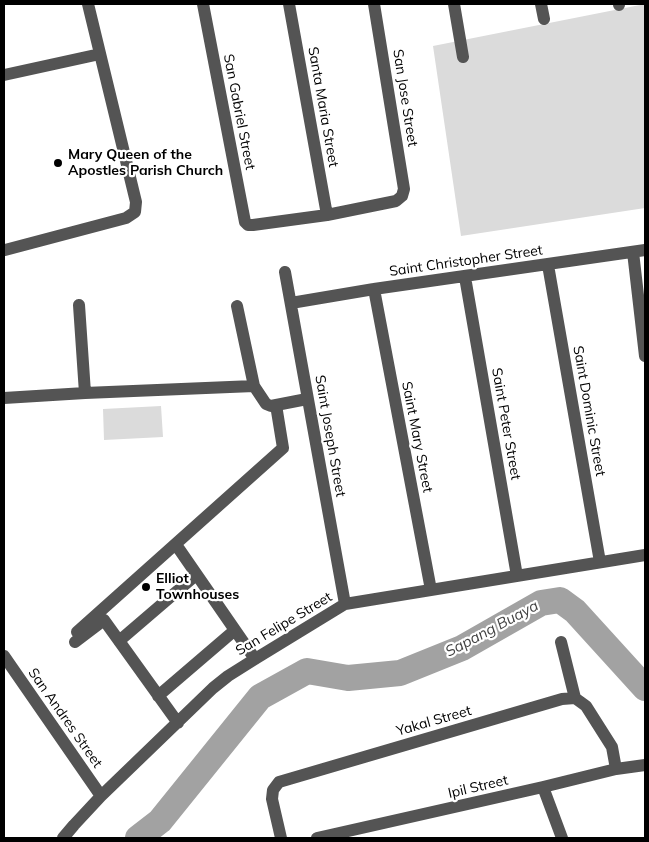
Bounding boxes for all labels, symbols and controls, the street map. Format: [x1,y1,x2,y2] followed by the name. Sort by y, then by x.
[304,46,342,168] street label: Santa Maria Street
[389,48,421,148] street label: San Jose Street
[220,53,258,171] street label: San Gabriel Street
[68,147,223,180] place label: Mary Queen of the Apostles Parish Church
[52,157,64,169] marker: Mary Queen of the Apostles Parish Church
[388,242,544,280] street label: Saint Christopher Street
[569,344,609,478] street label: Saint Dominic Street
[488,367,524,481] street label: Saint Peter Street
[311,374,349,498] street label: Saint Joseph Street
[398,380,436,494] street label: Saint Mary Street
[156,571,239,604] place label: Elliot Townhouses
[140,581,152,593] marker: Elliot Townhouses
[233,589,335,659] street label: San Felipe Street
[442,597,542,661] water label: Sapang Buaya
[24,665,106,771] street label: San Andres Street
[395,702,473,740] street label: Yakal Street
[446,772,510,802] street label: Ipil Street

